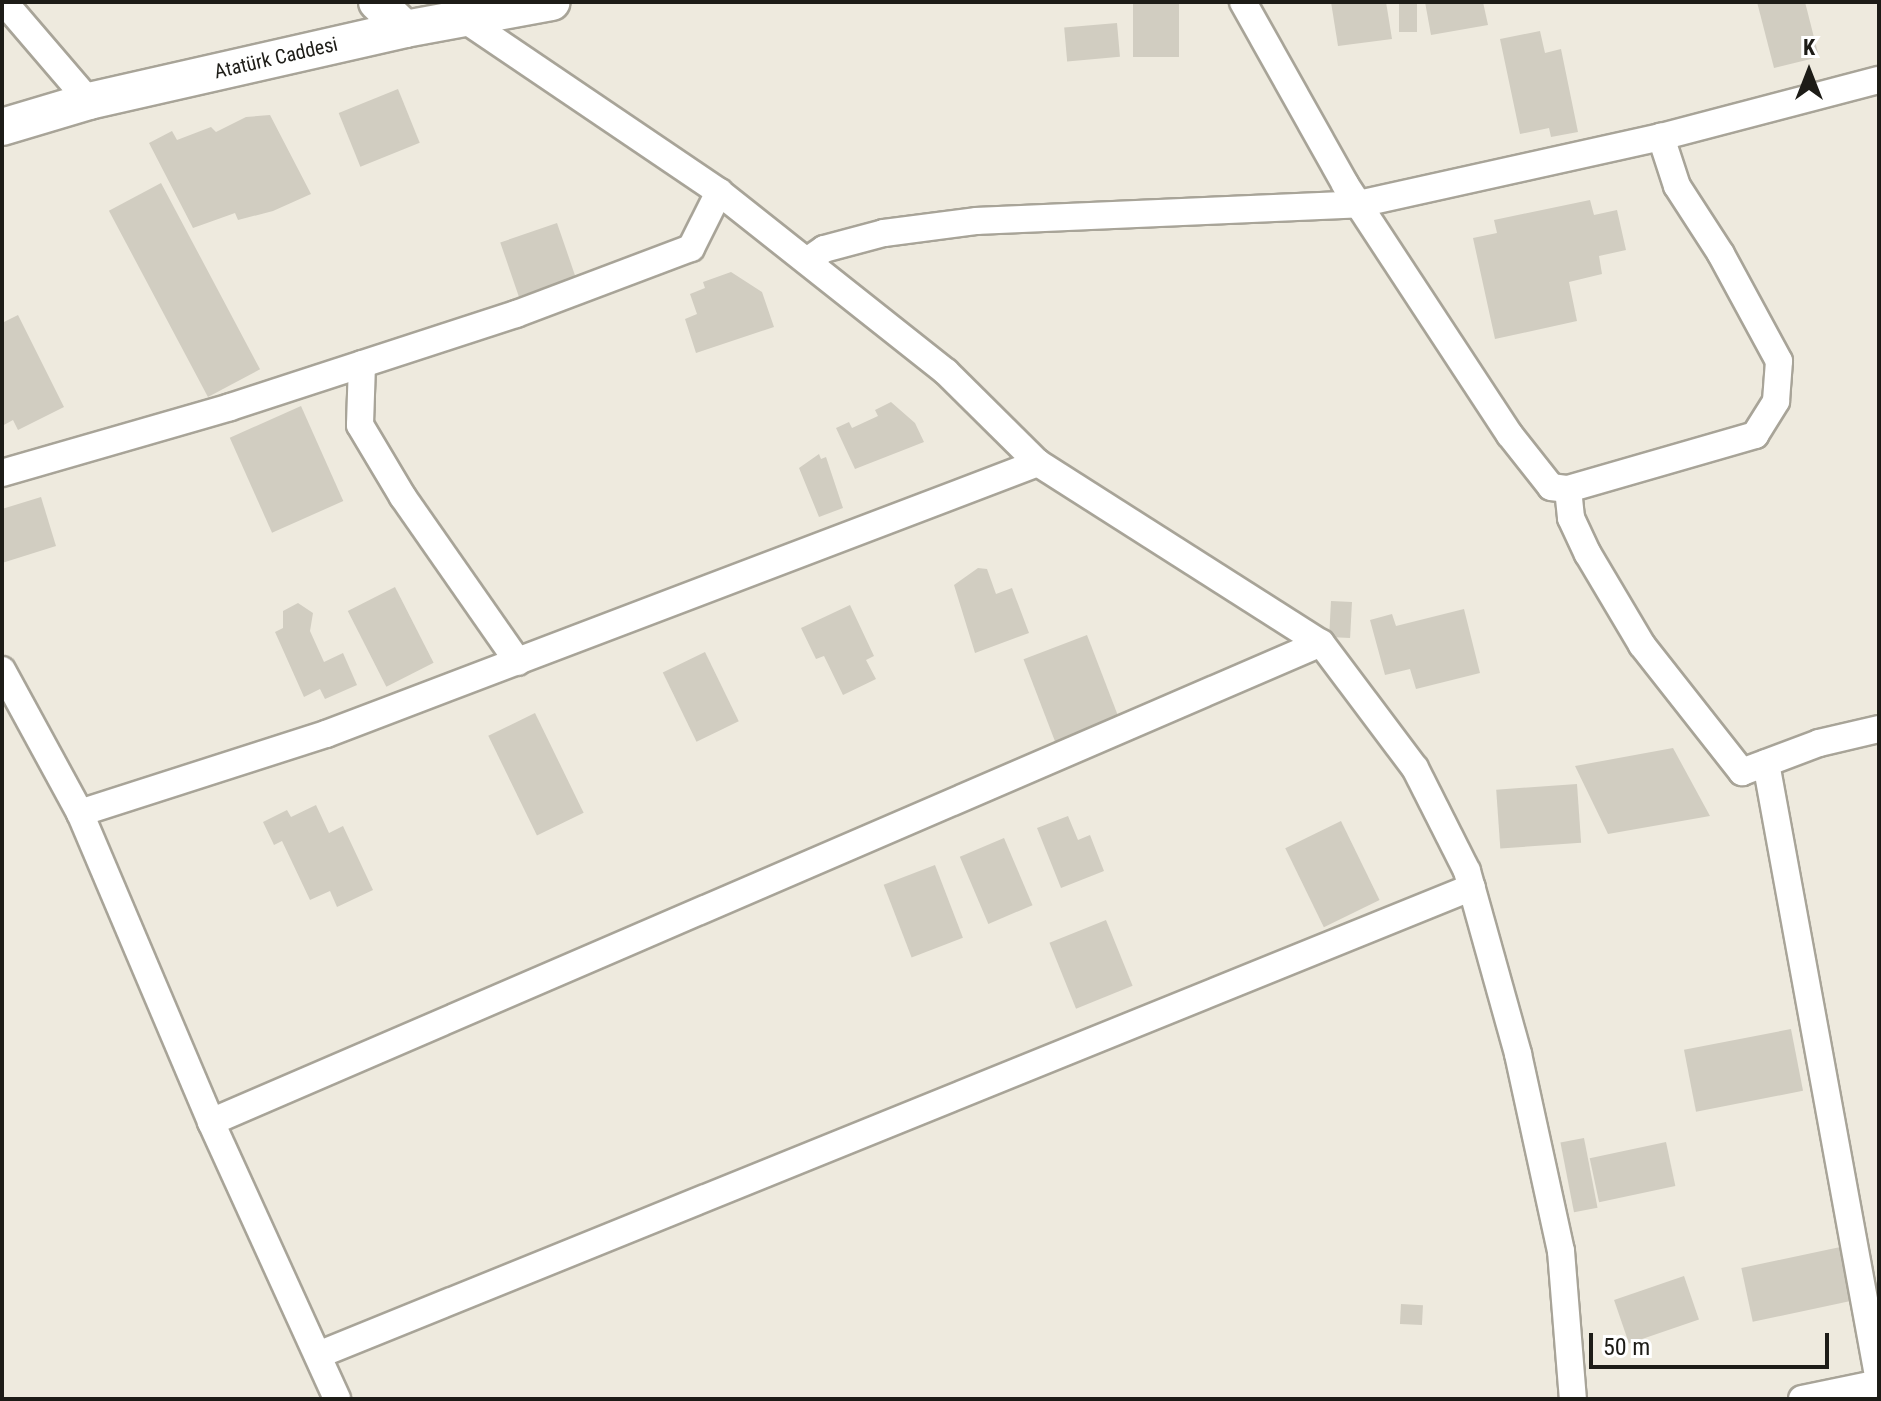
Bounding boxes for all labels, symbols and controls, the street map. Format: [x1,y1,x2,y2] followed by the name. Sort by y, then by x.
[212,32,340,84] street label: Atatürk Caddesi
[1769,32,1849,112] north arrow
[1803,35,1815,60] text: K
[1593,1317,1833,1367] scale bar
[1603,1333,1650,1361] text: 50 m

